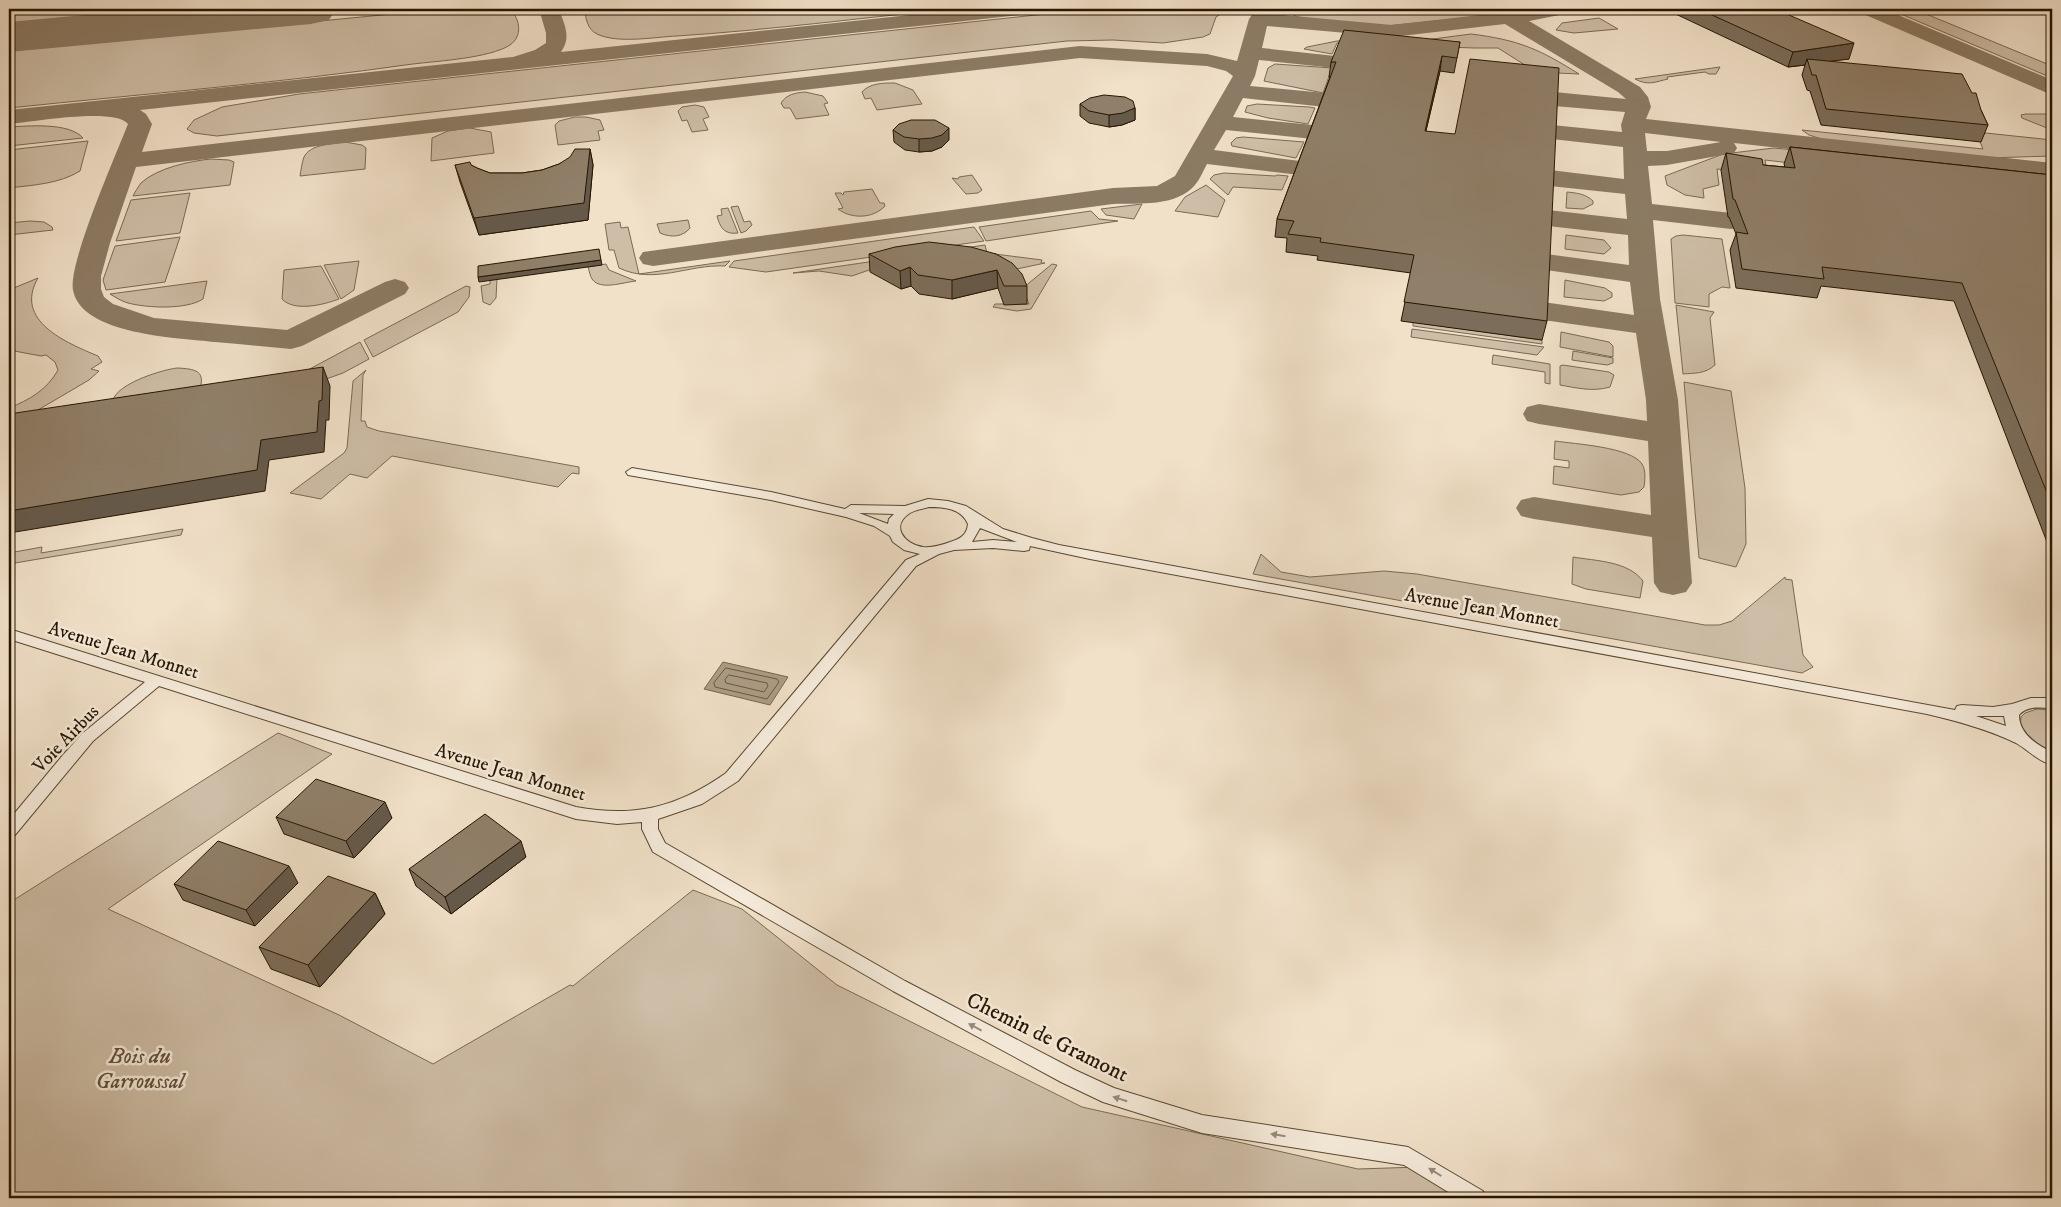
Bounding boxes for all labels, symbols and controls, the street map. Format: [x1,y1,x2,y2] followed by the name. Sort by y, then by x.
[1403,584,1561,633] street label: Avenue Jean Monnet
[46,617,202,684] street label: Avenue Jean Monnet
[27,700,104,779] street label: Voie Airbus
[433,739,589,806] street label: Avenue Jean Monnet
[962,986,1133,1088] street label: Chemin de Gramont
[968,1023,982,1031] one-way arrow
[96,1043,186,1095] park label: Bois du Garroussal
[1113,1095,1128,1103] one-way arrow
[1270,1131,1286,1139] one-way arrow
[1428,1167,1441,1177] one-way arrow

